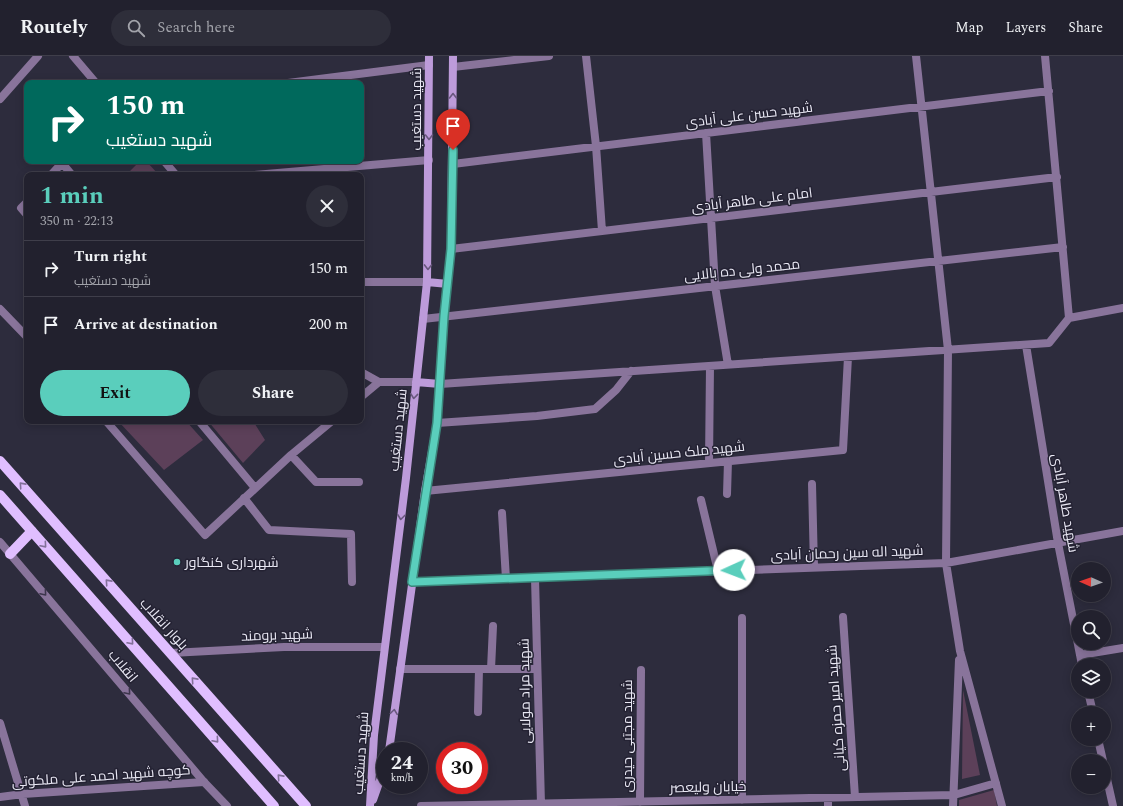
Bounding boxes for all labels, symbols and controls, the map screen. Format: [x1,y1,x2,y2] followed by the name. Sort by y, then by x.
[111,10,391,46] search box
[20,13,87,42] text: Routely
[157,16,235,39] text: Search here
[125,17,147,39] icon: search
[955,17,984,38] text: Map
[1006,17,1046,38] text: Layers
[1068,17,1103,38] text: Share
[406,68,427,150] street label: شهید دستغیب
[106,84,185,127] text: 150 m
[449,93,457,99] one-way arrow
[40,96,92,148] icon: right
[684,97,814,133] street label: شهید حسن علی آبادی
[436,109,470,150] pin
[442,115,464,137] icon: arrive
[106,127,213,154] text: شهید دستغیب
[425,134,433,140] one-way arrow
[40,178,104,214] text: 1 min
[690,182,814,218] street label: امام علی طاهر آبادی
[306,185,348,227] button: close
[40,211,113,231] text: 350 m · 22:13
[74,245,147,268] text: Turn right
[683,253,801,287] street label: محمد ولی ده بالایی
[309,257,348,280] text: 150 m
[40,258,62,280] icon: right
[423,264,432,270] one-way arrow
[74,271,151,291] text: شهید دستغیب
[74,313,218,336] text: Arrive at destination
[309,313,348,336] text: 200 m
[40,314,62,336] icon: arrive
[40,370,190,416] button: Exit
[198,370,348,416] button: Share
[383,388,413,472] street label: شهید دستغیب
[410,393,419,399] one-way arrow
[612,436,746,470] street label: شهید ملک حسین آبادی
[1046,452,1084,554] street label: شهید طاهر آبادی
[19,482,26,490] one-way arrow
[397,514,406,520] one-way arrow
[40,540,47,548] one-way arrow
[770,540,924,566] street label: شهید اله سین رحمان آبادی
[713,549,755,591] position arrow
[184,552,279,573] place label: شهرداری کنگاور
[172,557,182,567] marker: شهرداری کنگاور
[1071,562,1111,602] north arrow
[1071,562,1111,794] map controls
[105,579,113,587] one-way arrow
[39,588,46,596] one-way arrow
[135,593,193,655] street label: بلوار انقلاب
[1071,610,1111,650] button: search
[241,623,313,647] street label: شهید برومند
[126,638,133,645] one-way arrow
[514,638,536,744] street label: شهید مراد مولایی
[821,644,851,772] street label: شهید امیر حمزه کیانی
[103,645,143,687] street label: انقلاب
[1071,658,1111,698] button: layers
[192,677,199,684] one-way arrow
[617,679,638,793] street label: شهید مجتبی حیدری
[123,687,130,695] one-way arrow
[1071,706,1111,746] button: +
[389,709,398,715] one-way arrow
[348,711,374,795] street label: شهید دستغیب
[212,735,219,743] one-way arrow
[436,742,488,794] speed limit sign: 30
[391,748,413,778] text: 24
[1071,754,1111,794] button: −
[11,759,191,793] street label: کوچه شهید احمد علی ملکوتی
[391,770,413,786] text: km/h
[278,774,285,782] one-way arrow
[668,776,747,798] street label: خیابان ولیعصر

